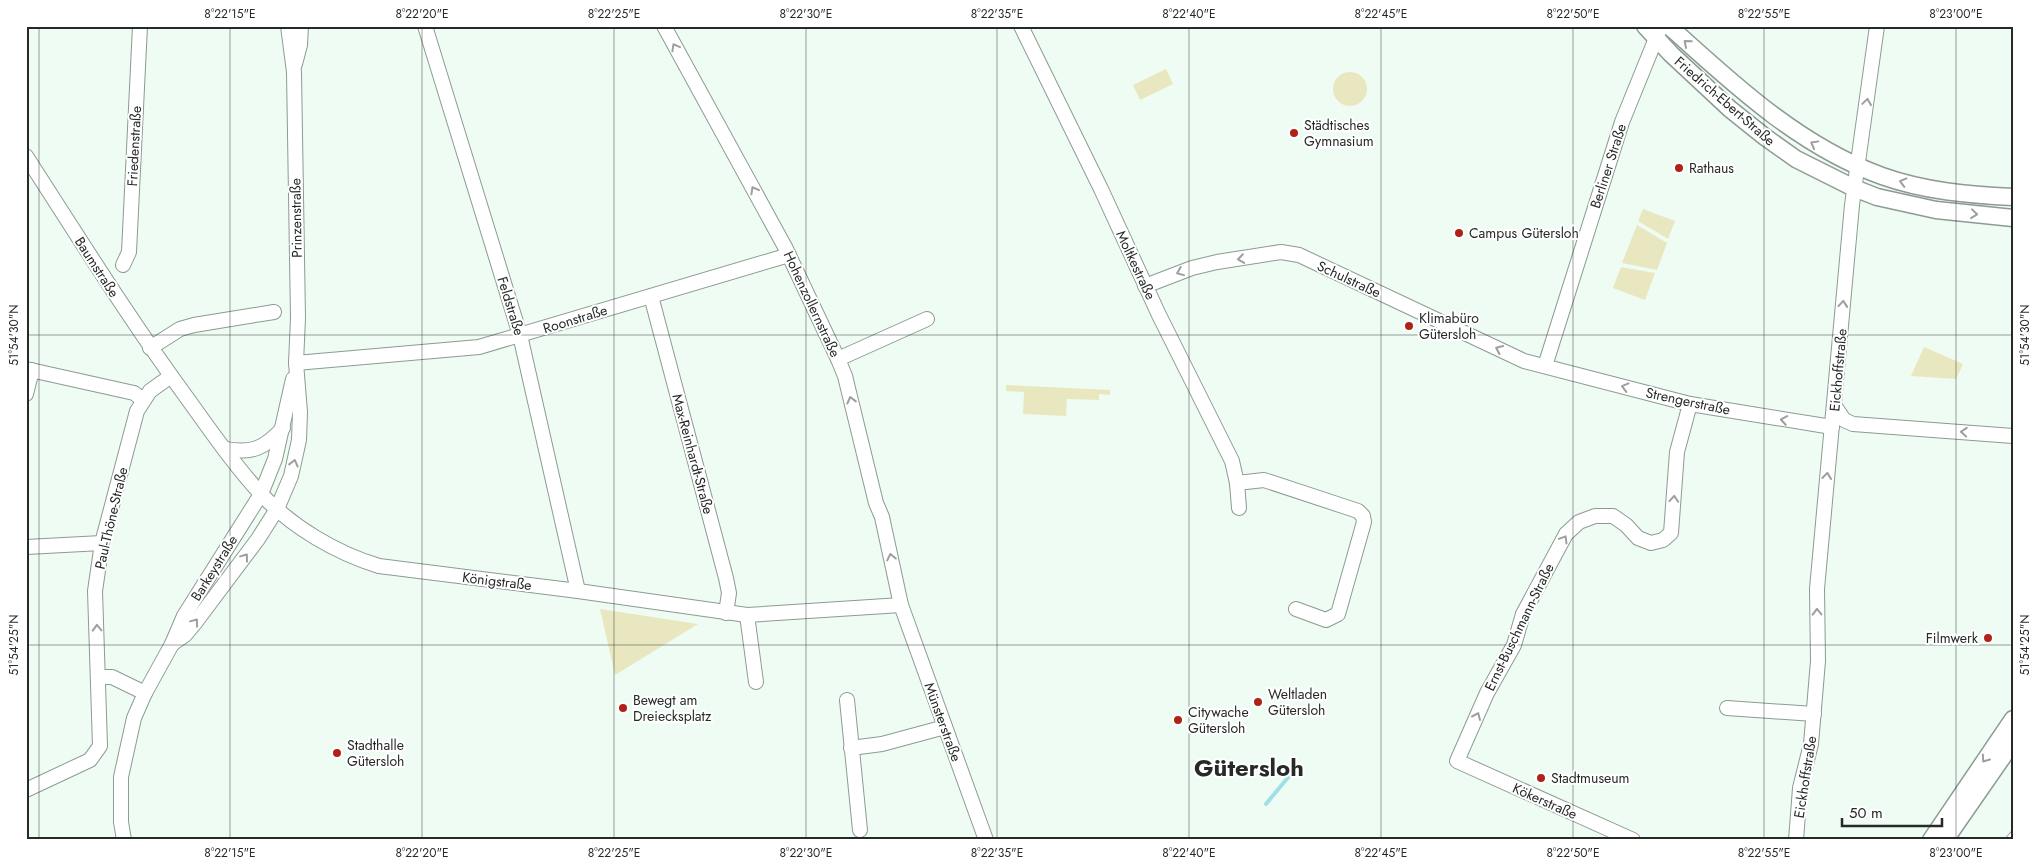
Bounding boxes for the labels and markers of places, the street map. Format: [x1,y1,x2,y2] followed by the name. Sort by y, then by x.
[1304,115,1374,151] place label: Städtisches Gymnasium
[1288,127,1300,139] marker: Städtisches Gymnasium
[1689,158,1734,178] place label: Rathaus
[1673,162,1685,174] marker: Rathaus
[1469,223,1579,243] place label: Campus Gütersloh
[1453,227,1465,239] marker: Campus Gütersloh
[1419,308,1479,344] place label: Klimabüro Gütersloh
[1403,320,1415,332] marker: Klimabüro Gütersloh
[1926,628,1979,648] place label: Filmwerk
[1982,632,1994,644] marker: Filmwerk
[1268,684,1327,720] place label: Weltladen Gütersloh
[633,690,712,726] place label: Bewegt am Dreiecksplatz
[1252,696,1264,708] marker: Weltladen Gütersloh
[617,702,629,714] marker: Bewegt am Dreiecksplatz
[1188,702,1249,738] place label: Citywache Gütersloh
[1172,714,1184,726] marker: Citywache Gütersloh
[347,735,404,771] place label: Stadthalle Gütersloh
[331,747,343,759] marker: Stadthalle Gütersloh
[1551,768,1630,788] place label: Stadtmuseum
[1535,772,1547,784] marker: Stadtmuseum

